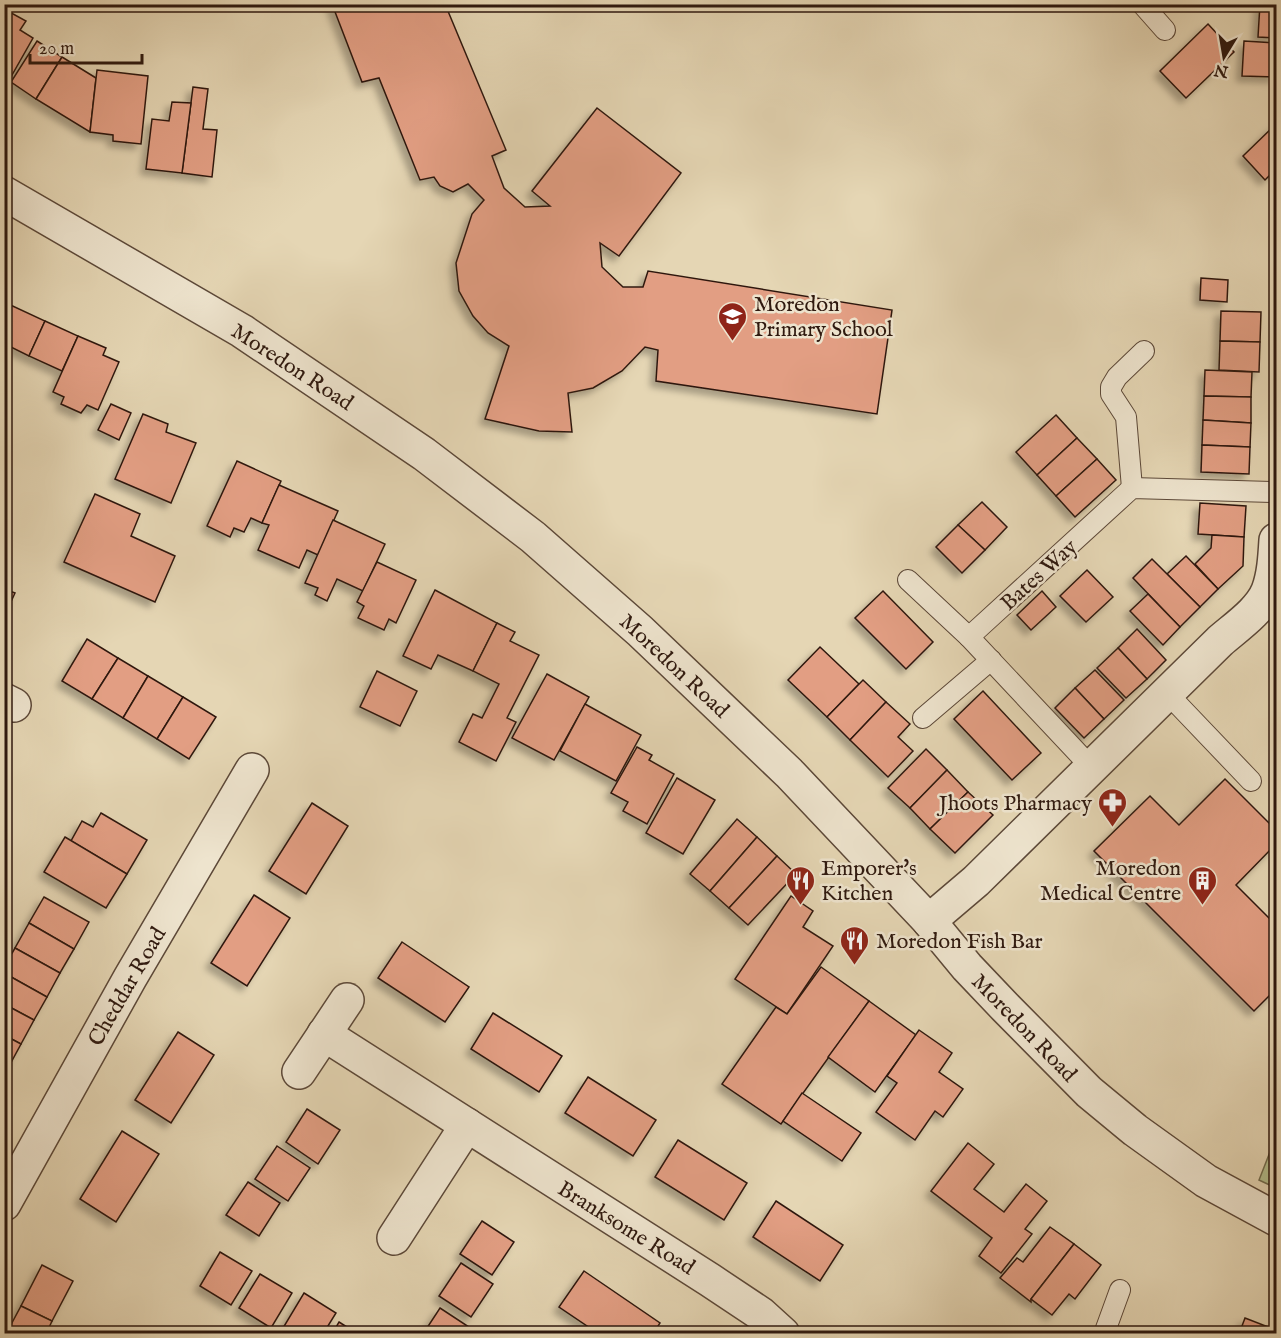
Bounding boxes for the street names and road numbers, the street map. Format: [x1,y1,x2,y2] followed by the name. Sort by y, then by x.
[226,318,359,418] street label: Moredon Road
[995,534,1084,617] street label: Bates Way
[613,608,735,725] street label: Moredon Road
[82,922,173,1052] street label: Cheddar Road
[965,968,1083,1089] street label: Moredon Road
[552,1175,700,1282] street label: Branksome Road

